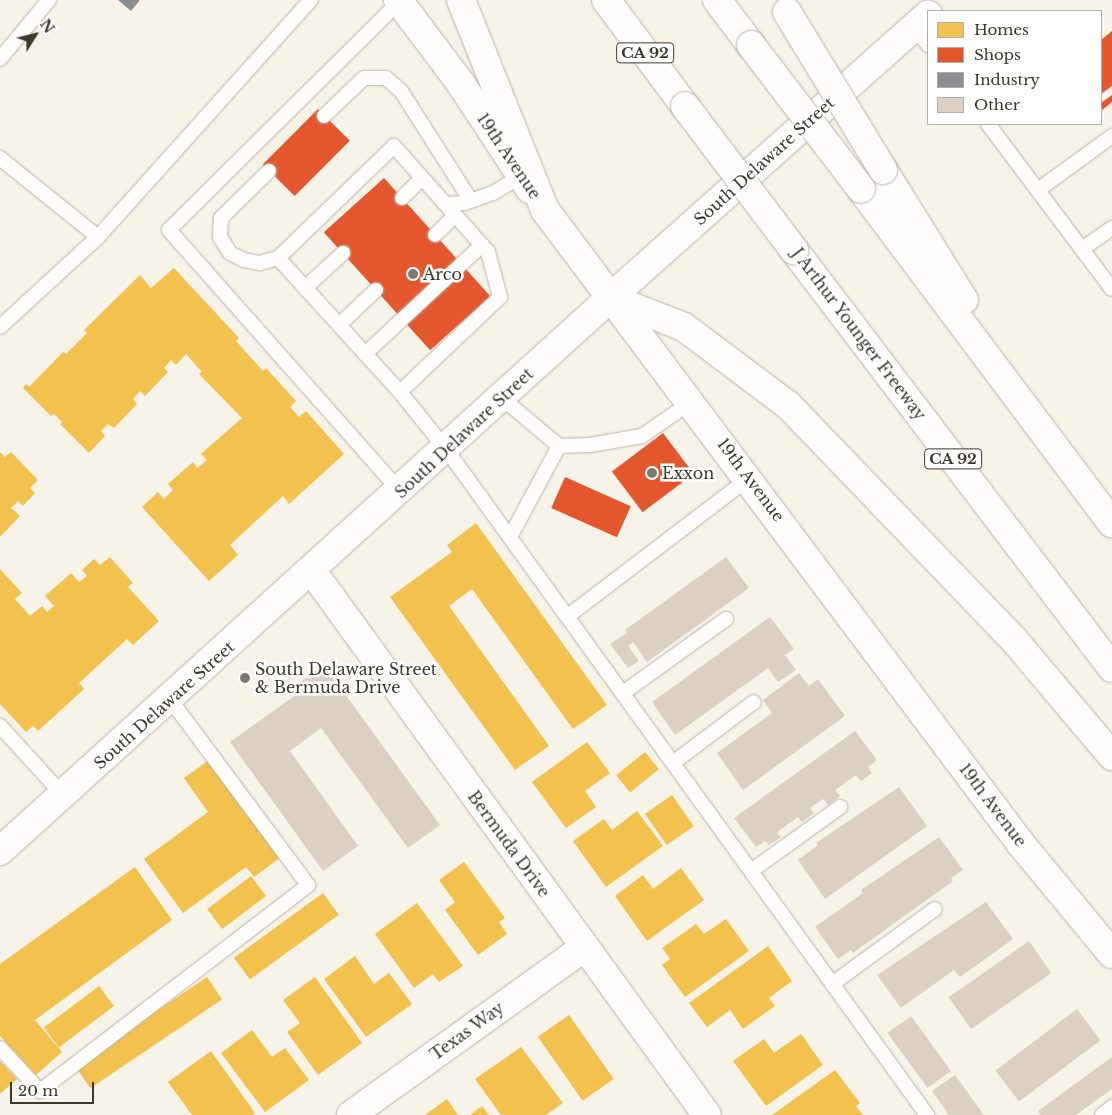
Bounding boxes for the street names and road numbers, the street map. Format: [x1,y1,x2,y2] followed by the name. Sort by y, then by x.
[615,40,675,66] road number: CA 92
[690,93,838,229] street label: South Delaware Street
[473,109,545,203] street label: 19th Avenue
[787,243,931,425] street label: J Arthur Younger Freeway
[391,364,537,502] street label: South Delaware Street
[713,434,789,526] street label: 19th Avenue
[923,446,983,472] road number: CA 92
[90,637,238,773] street label: South Delaware Street
[955,759,1031,851] street label: 19th Avenue
[464,787,554,901] street label: Bermuda Drive
[426,998,508,1064] street label: Texas Way

